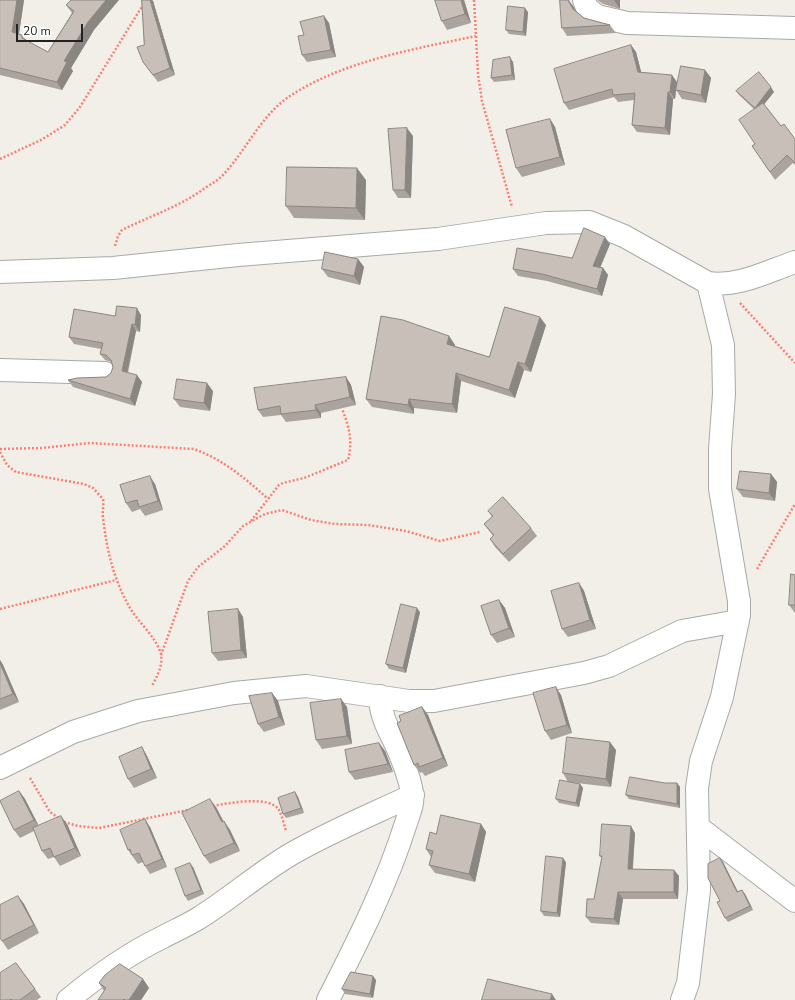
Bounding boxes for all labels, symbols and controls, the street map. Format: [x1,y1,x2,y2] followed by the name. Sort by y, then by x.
[18,16,85,42] scale bar
[23,23,51,39] text: 20 m

